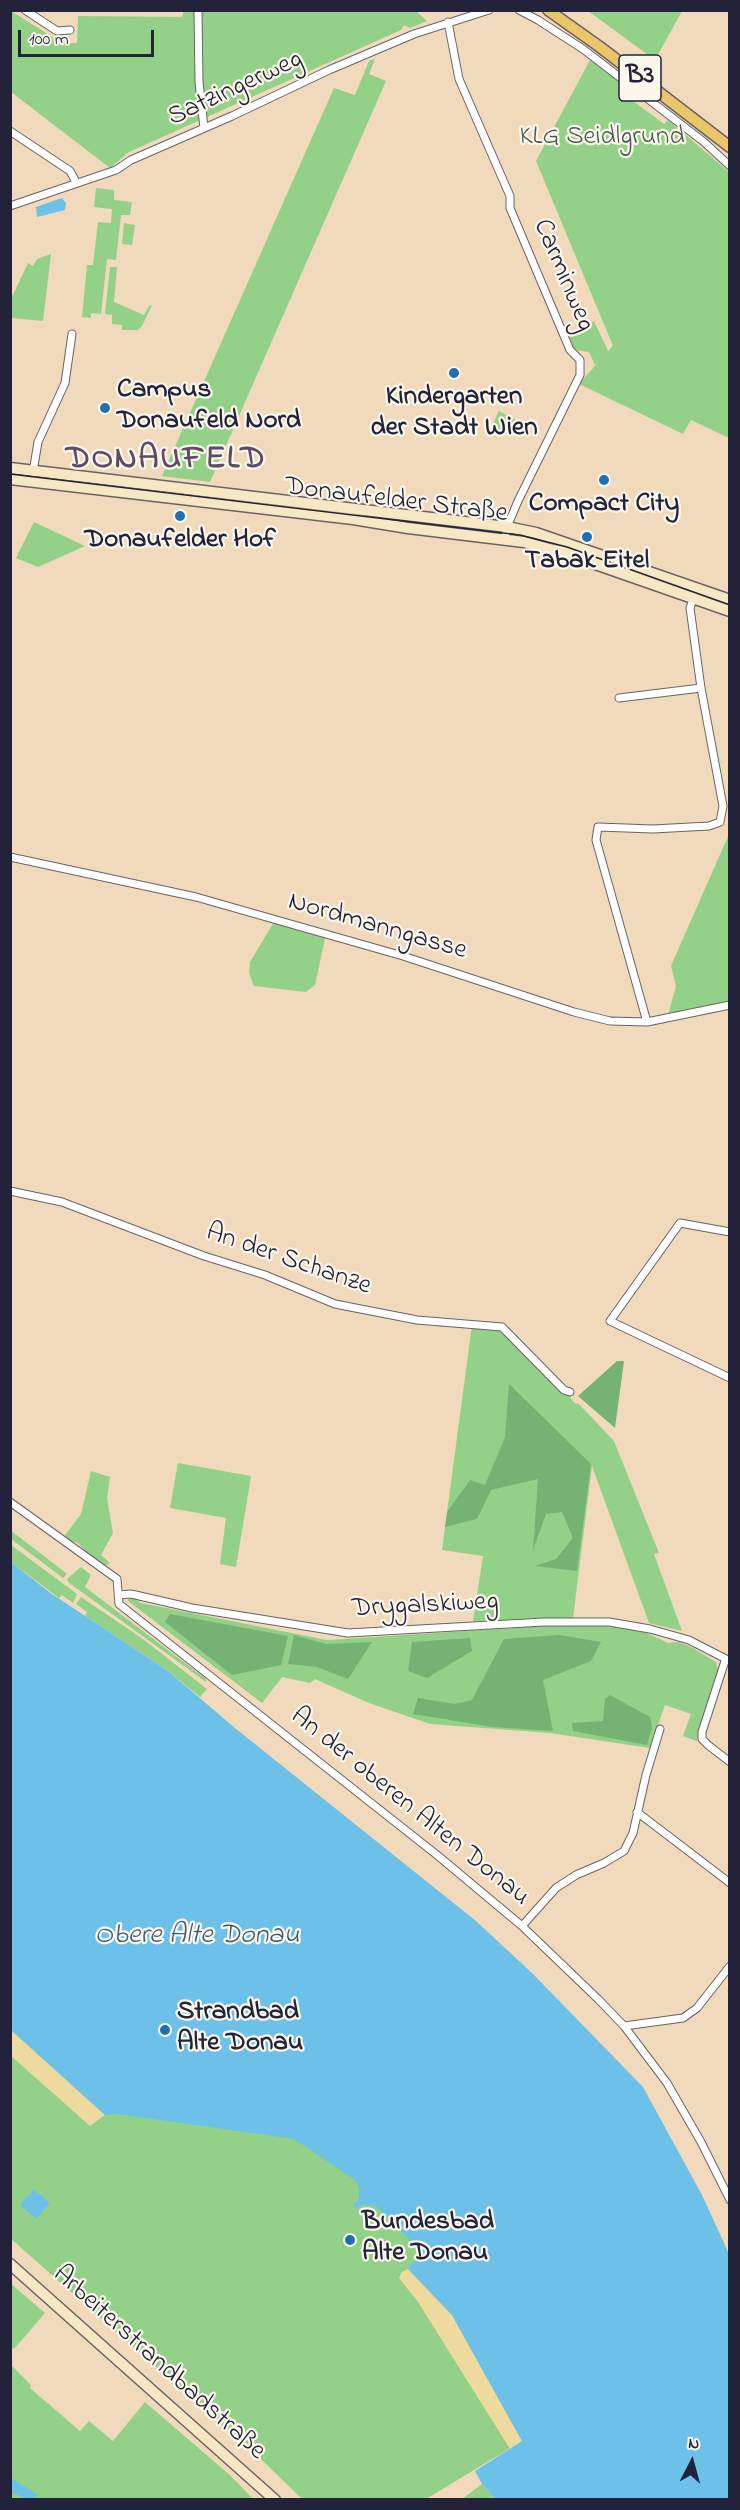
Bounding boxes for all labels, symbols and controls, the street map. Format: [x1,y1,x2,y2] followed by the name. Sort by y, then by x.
[21,18,158,56] scale bar
[29,27,69,53] text: 100 m
[163,45,309,135] street label: Satzingerweg
[619,55,661,101] road number: B3
[519,123,685,155] park label: KLG Seidlgrund
[524,215,600,337] street label: Carminweg
[447,366,461,380] marker: Kindergarten der Stadt Wien
[117,376,301,439] place label: Campus Donaufeld Nord
[371,383,537,446] place label: Kindergarten der Stadt Wien
[98,401,112,415] marker: Campus Donaufeld Nord
[66,442,266,482] district label: DONAUFELD
[283,472,509,532] street label: Donaufelder Straße
[597,473,611,487] marker: Compact City
[529,490,679,522] place label: Compact City
[173,509,187,523] marker: Donaufelder Hof
[85,526,275,558] place label: Donaufelder Hof
[580,530,594,544] marker: Tabak Eitel
[525,547,649,579] place label: Tabak Eitel
[284,887,470,969] street label: Nordmanngasse
[201,1218,375,1304] street label: An der Schanze
[351,1587,499,1627] street label: Drygalskiweg
[283,1701,535,1915] street label: An der oberen Alten Donau
[95,1920,299,1954] water label: Obere Alte Donau
[177,1998,303,2061] place label: Strandbad Alte Donau
[158,2023,172,2037] marker: Strandbad Alte Donau
[362,2208,494,2271] place label: Bundesbad Alte Donau
[343,2233,357,2247] marker: Bundesbad Alte Donau
[45,2260,271,2468] street label: Arbeiterstrandbadstraße
[662,2432,722,2492] north arrow
[687,2432,701,2457] text: N

